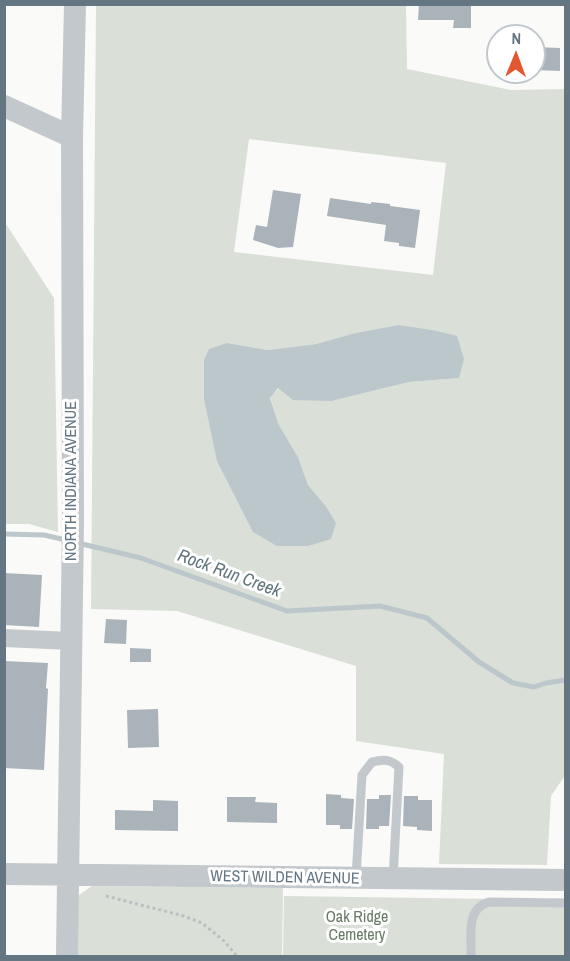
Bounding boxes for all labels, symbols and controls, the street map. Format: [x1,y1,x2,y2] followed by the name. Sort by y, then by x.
[486,24,546,84] north arrow
[511,27,521,49] text: N
[62,401,82,561] street label: NORTH INDIANA AVENUE
[174,545,284,603] water label: Rock Run Creek
[210,867,360,889] street label: WEST WILDEN AVENUE
[326,908,388,946] park label: Oak Ridge Cemetery

